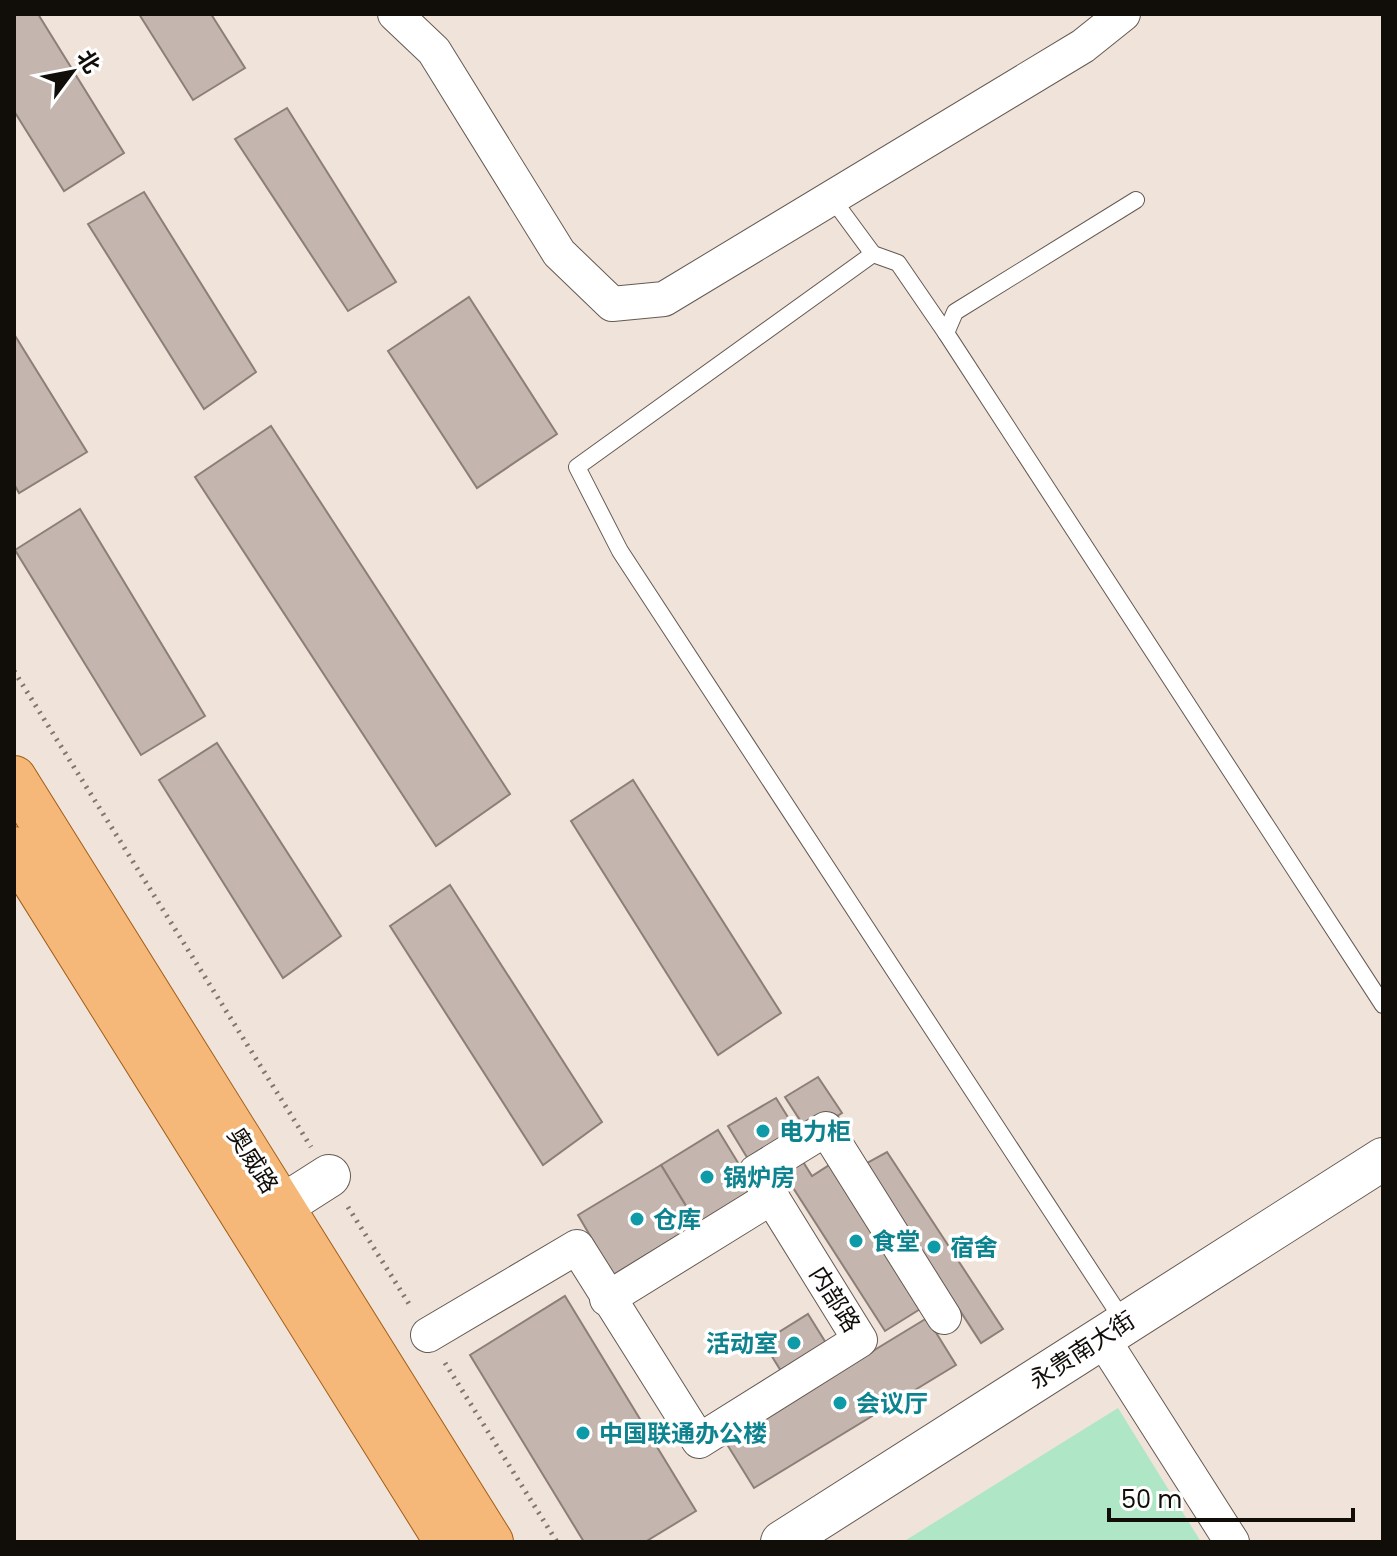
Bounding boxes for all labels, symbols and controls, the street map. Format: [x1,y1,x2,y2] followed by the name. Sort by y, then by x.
[32,32,112,112] north arrow
[70,44,108,79] text: 北
[779,1115,851,1148] place label: 电力柜
[220,1121,286,1199] street label: 奥威路
[754,1122,772,1140] marker: 电力柜
[723,1161,795,1194] place label: 锅炉房
[698,1168,716,1186] marker: 锅炉房
[653,1203,701,1236] place label: 仓库
[628,1210,646,1228] marker: 仓库
[872,1225,920,1258] place label: 食堂
[950,1231,998,1264] place label: 宿舍
[847,1232,865,1250] marker: 食堂
[925,1238,943,1256] marker: 宿舍
[802,1260,868,1338] street label: 内部路
[1023,1303,1141,1397] street label: 永贵南大街
[706,1327,778,1360] place label: 活动室
[785,1334,803,1352] marker: 活动室
[856,1387,928,1420] place label: 会议厅
[831,1394,849,1412] marker: 会议厅
[599,1417,767,1450] place label: 中国联通办公楼
[574,1424,592,1442] marker: 中国联通办公楼
[1109,1472,1353,1522] scale bar
[1121,1483,1182,1516] text: 50 m

